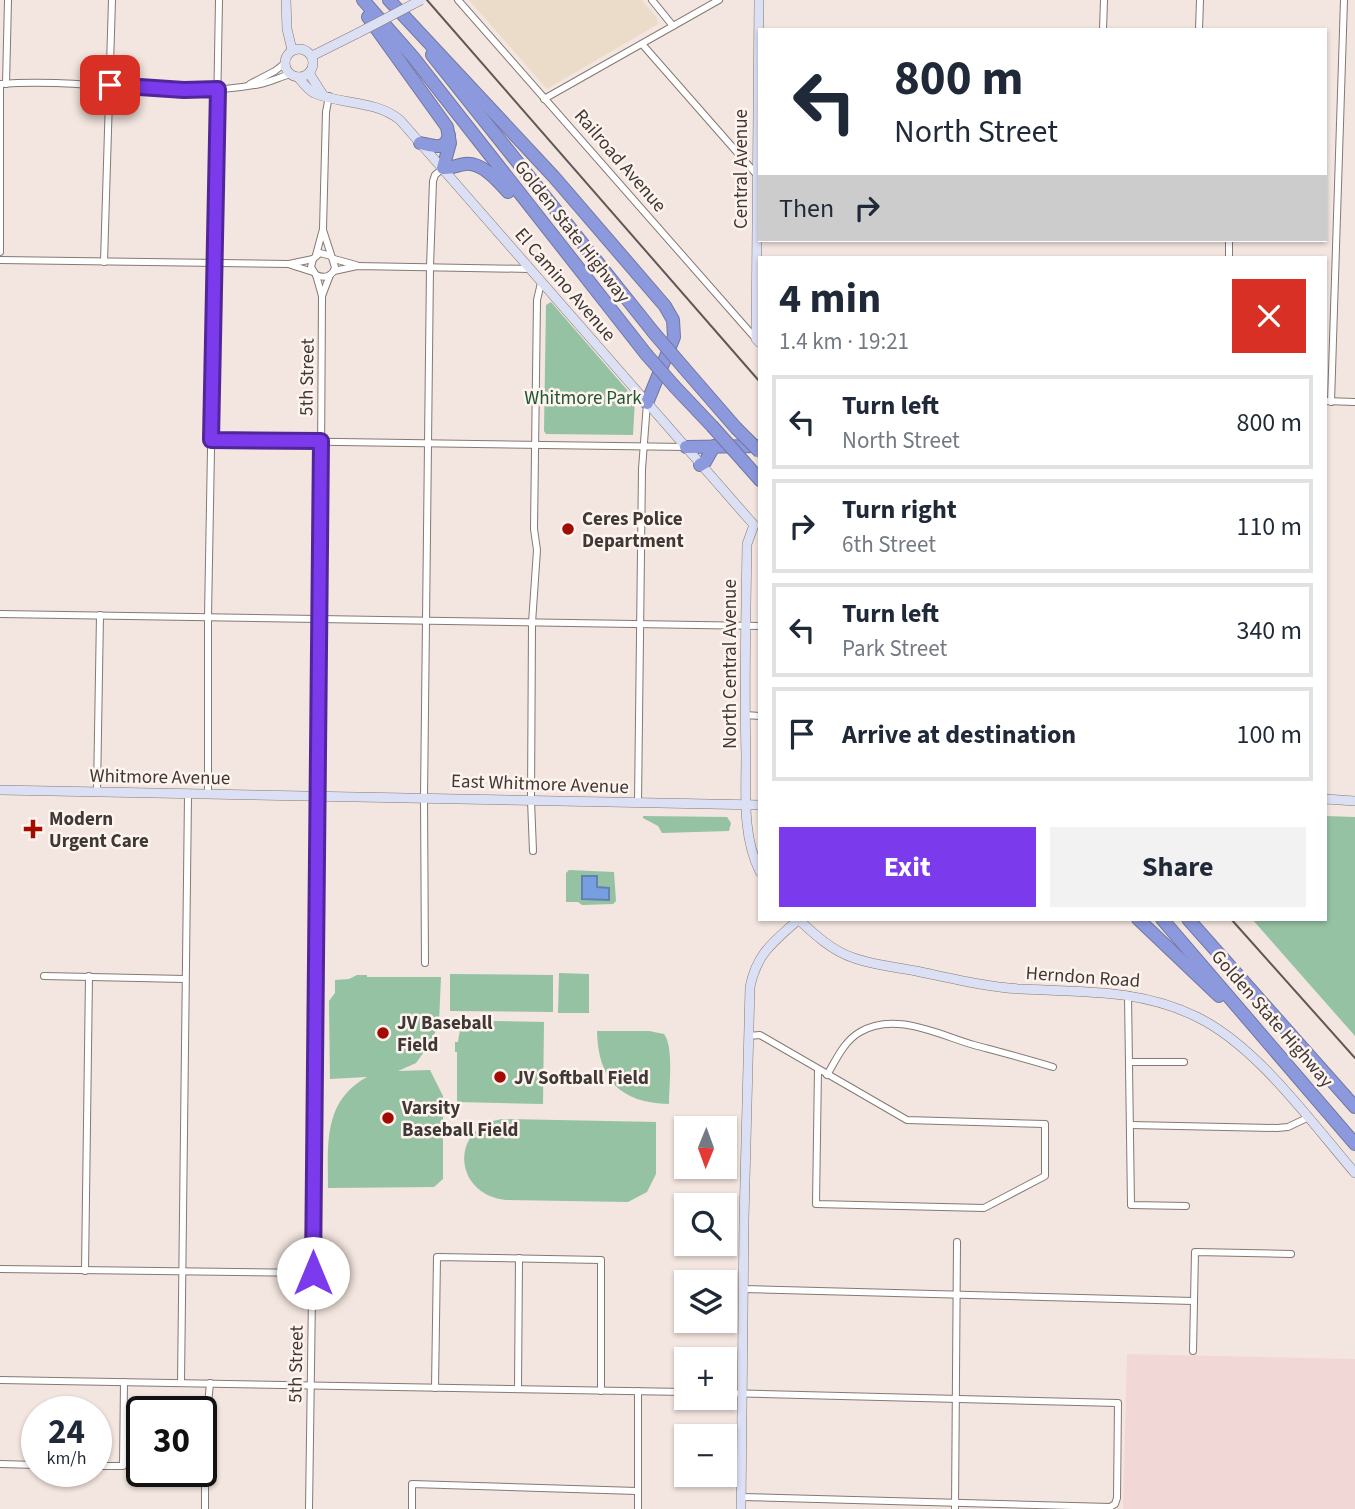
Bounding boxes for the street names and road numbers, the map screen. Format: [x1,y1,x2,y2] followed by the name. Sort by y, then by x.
[567,104,672,218] street label: Railroad Avenue
[728,109,755,229] street label: Central Avenue
[508,155,636,309] street label: Golden State Highway
[508,222,622,348] street label: El Camino Avenue
[293,337,322,416] street label: 5th Street
[717,579,744,749] street label: North Central Avenue
[89,763,231,792] street label: Whitmore Avenue
[451,768,629,801] street label: East Whitmore Avenue
[1204,944,1339,1094] street label: Golden State Highway
[1025,960,1141,995] street label: Herndon Road
[282,1324,311,1403] street label: 5th Street

